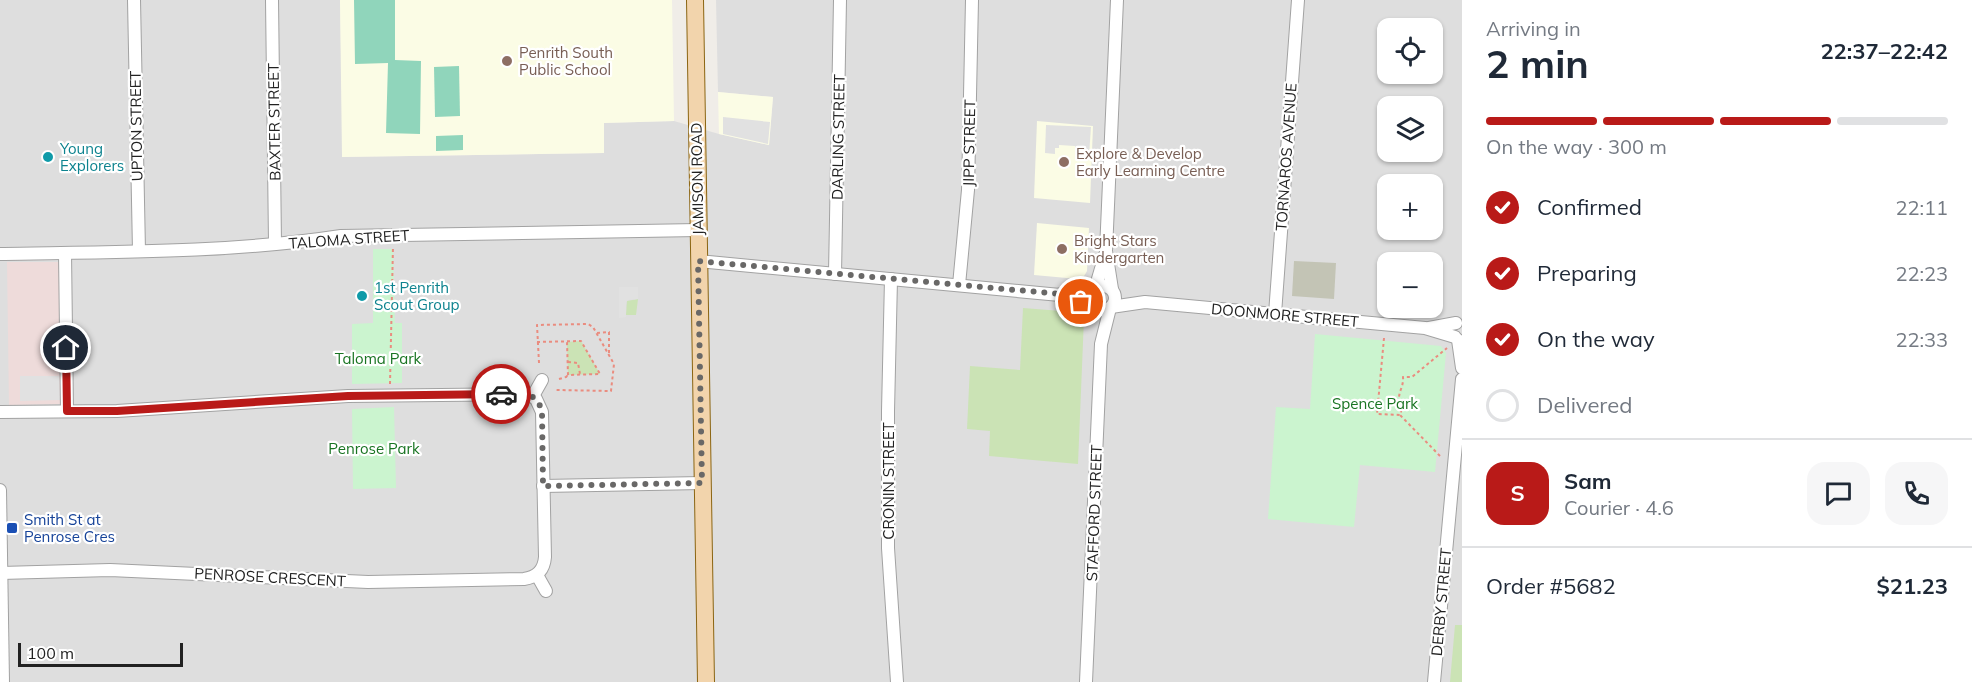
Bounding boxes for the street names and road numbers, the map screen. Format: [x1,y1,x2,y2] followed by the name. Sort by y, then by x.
[263,63,285,181] street label: BAXTER STREET
[126,71,146,181] street label: UPTON STREET
[827,74,849,200] street label: DARLING STREET
[1271,82,1301,232] street label: TORNAROS AVENUE
[959,99,979,187] street label: JIPP STREET
[687,122,707,236] street label: JAMISON ROAD
[288,225,410,253] street label: TALOMA STREET
[1210,299,1360,331] street label: DOONMORE STREET
[879,422,898,540] street label: CRONIN STREET
[1082,444,1106,582] street label: STAFFORD STREET
[1427,547,1455,657] street label: DERBY STREET
[194,564,346,590] street label: PENROSE CRESCENT

